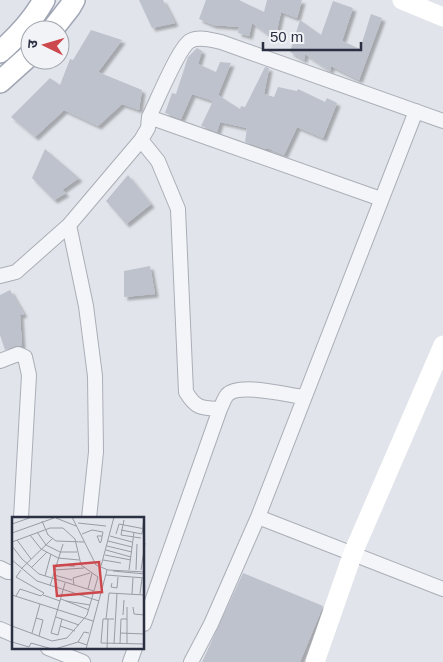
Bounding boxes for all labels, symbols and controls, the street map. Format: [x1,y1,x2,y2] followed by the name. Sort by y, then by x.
[20,20,70,70] north arrow
[263,20,360,52] scale bar
[270,28,303,45] text: 50 m
[24,38,40,49] text: उ
[12,517,145,650] inset map

